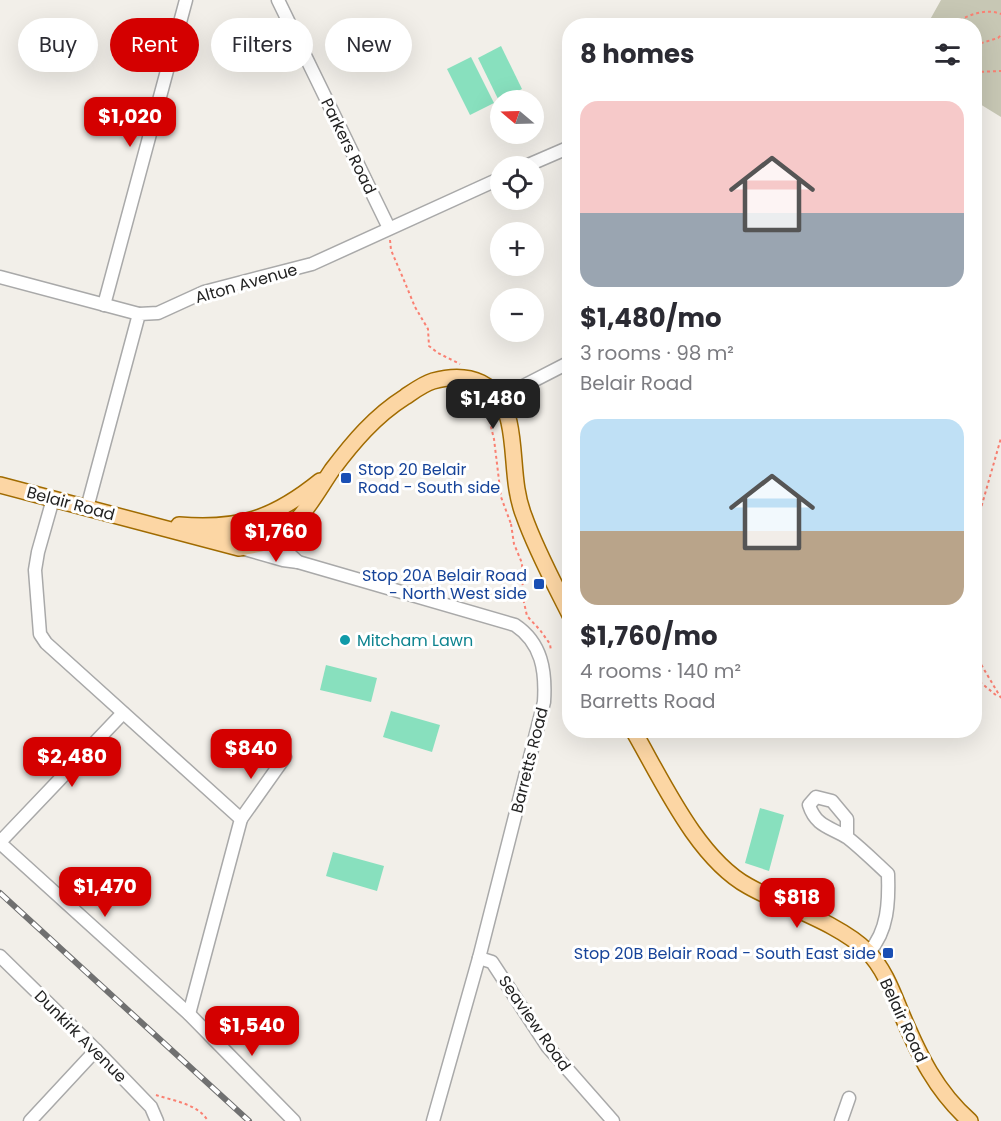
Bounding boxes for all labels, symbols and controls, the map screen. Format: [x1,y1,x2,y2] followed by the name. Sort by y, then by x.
[18,18,98,72] chip: Buy
[110,18,199,72] chip: Rent
[211,18,313,72] chip: Filters
[325,18,412,72] chip: New
[580,36,695,72] text: 8 homes
[931,38,964,71] icon: filters
[490,90,544,144] north arrow
[490,90,544,342] map controls
[315,94,382,198] street label: Parkers Road
[81,97,179,148] pin: $1,020
[98,102,162,130] text: $1,020
[718,140,826,248] icon: home
[490,156,544,210] button: locate
[490,222,544,276] button: +
[192,258,300,309] street label: Alton Avenue
[490,288,544,342] button: −
[580,300,722,336] text: $1,480/mo
[580,339,734,367] text: 3 rooms · 98 m²
[580,369,693,397] text: Belair Road
[444,379,542,430] pin: $1,480
[460,384,526,412] text: $1,480
[358,458,500,499] place label: Stop 20 Belair Road - South side
[718,458,826,566] icon: home
[339,471,353,485] marker: Stop 20 Belair Road - South side
[24,481,117,526] street label: Belair Road
[227,512,325,563] pin: $1,760
[245,517,307,545] text: $1,760
[362,564,527,605] place label: Stop 20A Belair Road - North West side
[532,577,546,591] marker: Stop 20A Belair Road - North West side
[580,618,718,654] text: $1,760/mo
[357,629,473,652] place label: Mitcham Lawn
[338,633,352,647] marker: Mitcham Lawn
[580,657,741,685] text: 4 rooms · 140 m²
[580,687,715,715] text: Barretts Road
[505,705,554,815] street label: Barretts Road
[215,729,287,780] pin: $840
[225,734,277,762] text: $840
[23,737,121,788] pin: $2,480
[37,742,107,770] text: $2,480
[56,867,154,918] pin: $1,470
[73,872,137,900] text: $1,470
[761,878,833,929] pin: $818
[774,883,820,911] text: $818
[574,942,876,965] place label: Stop 20B Belair Road - South East side
[881,946,895,960] marker: Stop 20B Belair Road - South East side
[493,971,576,1076] street label: Seaview Road
[874,974,933,1066] street label: Belair Road
[29,985,132,1088] street label: Dunkirk Avenue
[203,1006,301,1057] pin: $1,540
[219,1011,285,1039] text: $1,540

